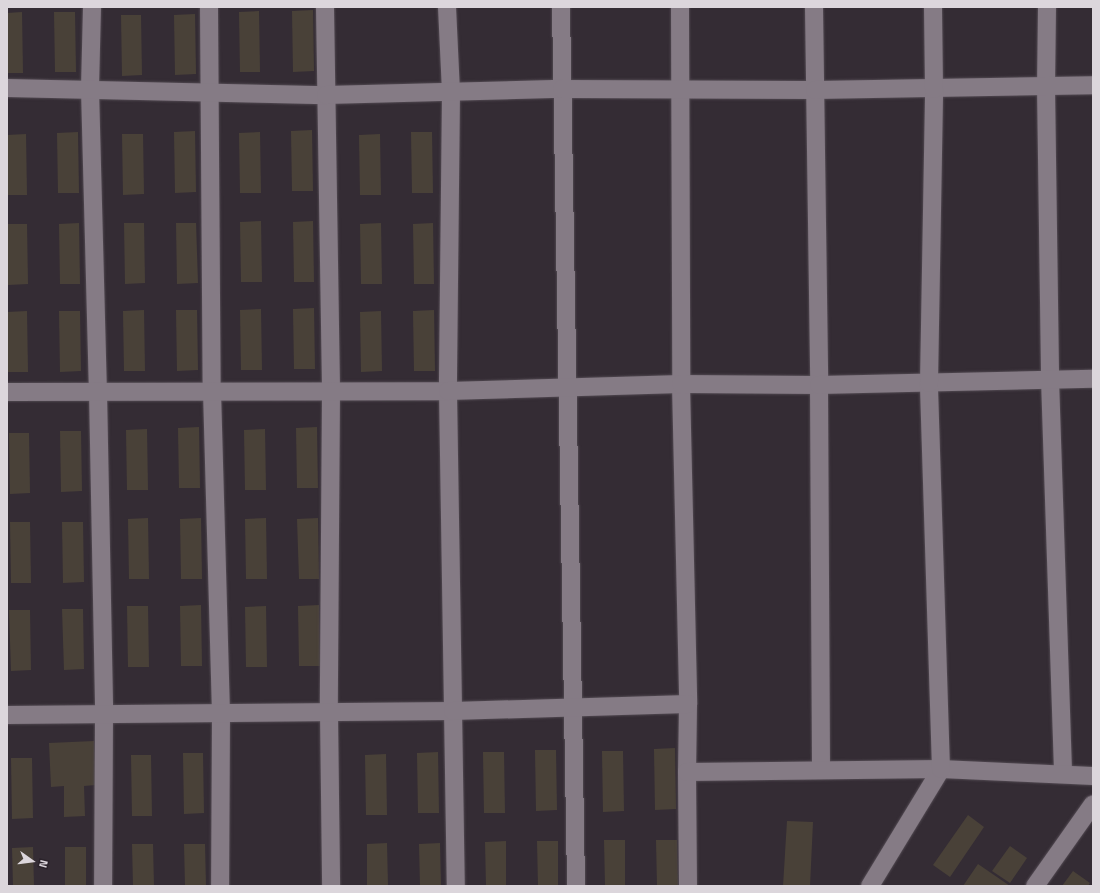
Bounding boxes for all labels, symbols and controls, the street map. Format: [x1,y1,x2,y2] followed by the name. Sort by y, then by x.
[12,841,52,881] north arrow
[35,858,52,870] text: N

